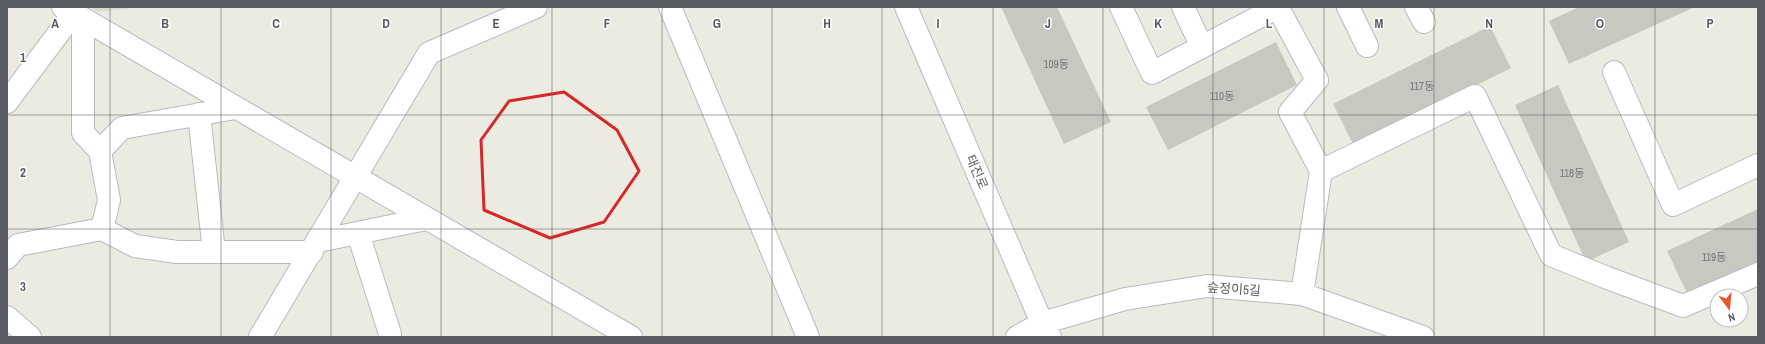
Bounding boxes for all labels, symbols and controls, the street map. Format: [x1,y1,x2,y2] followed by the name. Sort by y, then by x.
[51,15,59,32] text: A
[161,15,169,32] text: B
[272,15,280,32] text: C
[382,15,390,32] text: D
[492,15,500,32] text: E
[604,15,611,32] text: F
[713,15,721,32] text: G
[823,15,831,32] text: H
[937,15,940,32] text: I
[1045,15,1051,32] text: J
[1154,15,1162,32] text: K
[1266,15,1273,32] text: L
[1375,15,1384,32] text: M
[1485,15,1493,32] text: N
[1596,15,1604,32] text: O
[1706,15,1714,32] text: P
[20,49,26,66] text: 1
[1043,57,1069,71] house number: 109동
[1410,79,1434,93] house number: 117동
[1210,89,1234,103] house number: 110동
[962,152,992,192] street label: 태진로
[20,164,26,181] text: 2
[1560,166,1584,180] house number: 118동
[1702,250,1726,264] house number: 119동
[20,278,26,295] text: 3
[1207,279,1261,299] street label: 숲정이5길
[1709,288,1749,328] north arrow
[1727,310,1737,325] text: N

